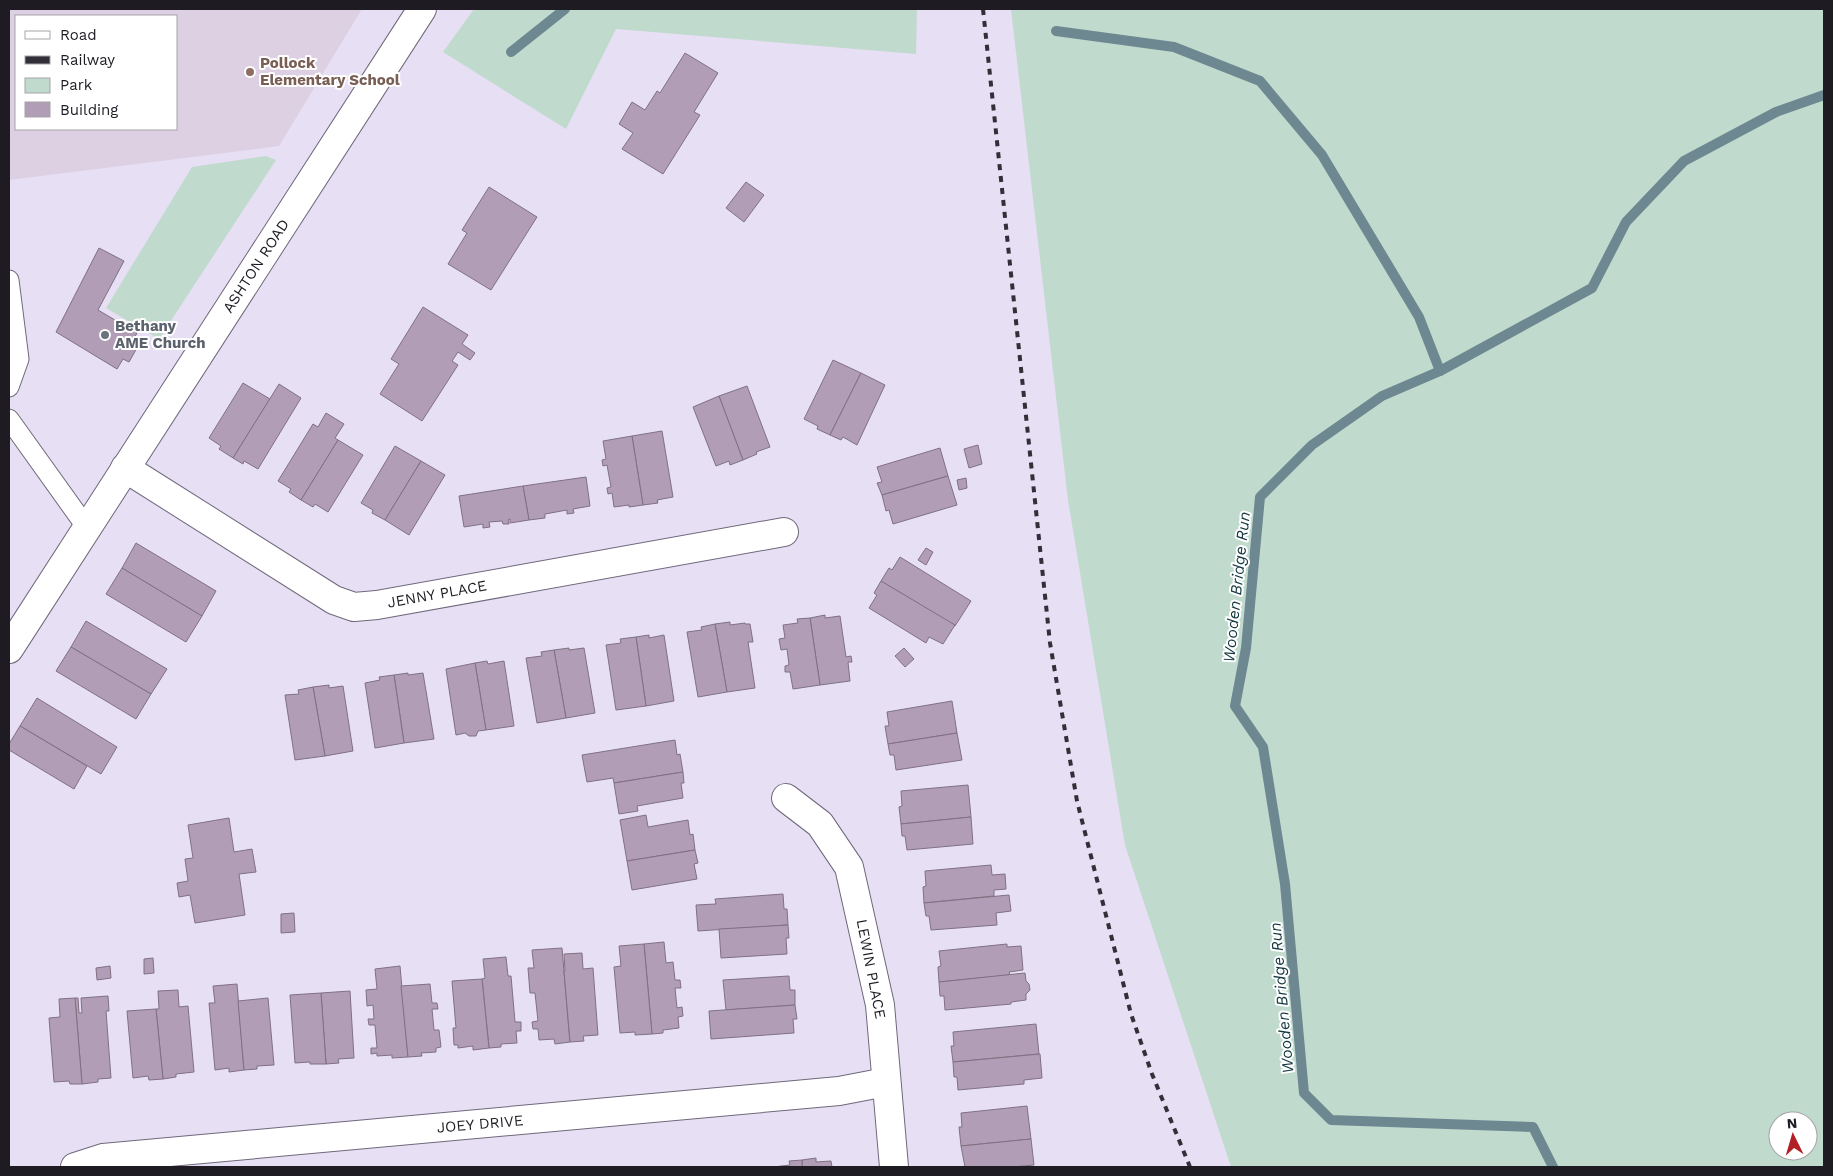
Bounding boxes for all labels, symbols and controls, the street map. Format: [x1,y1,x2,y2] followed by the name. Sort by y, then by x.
[15,15,178,130] legend
[60,26,97,44] text: Road
[60,51,115,69] text: Railway
[260,54,400,89] place label: Pollock Elementary School
[244,66,256,78] marker: Pollock Elementary School
[60,76,93,94] text: Park
[60,101,118,119] text: Building
[219,216,293,316] street label: ASHTON ROAD
[115,317,206,352] place label: Bethany AME Church
[99,329,111,341] marker: Bethany AME Church
[1219,511,1254,663] water label: Wooden Bridge Run
[386,576,488,612] street label: JENNY PLACE
[853,918,889,1020] street label: LEWIN PLACE
[1265,922,1298,1074] water label: Wooden Bridge Run
[436,1111,524,1137] street label: JOEY DRIVE
[1768,1111,1818,1161] north arrow
[1786,1115,1798,1131] text: N

